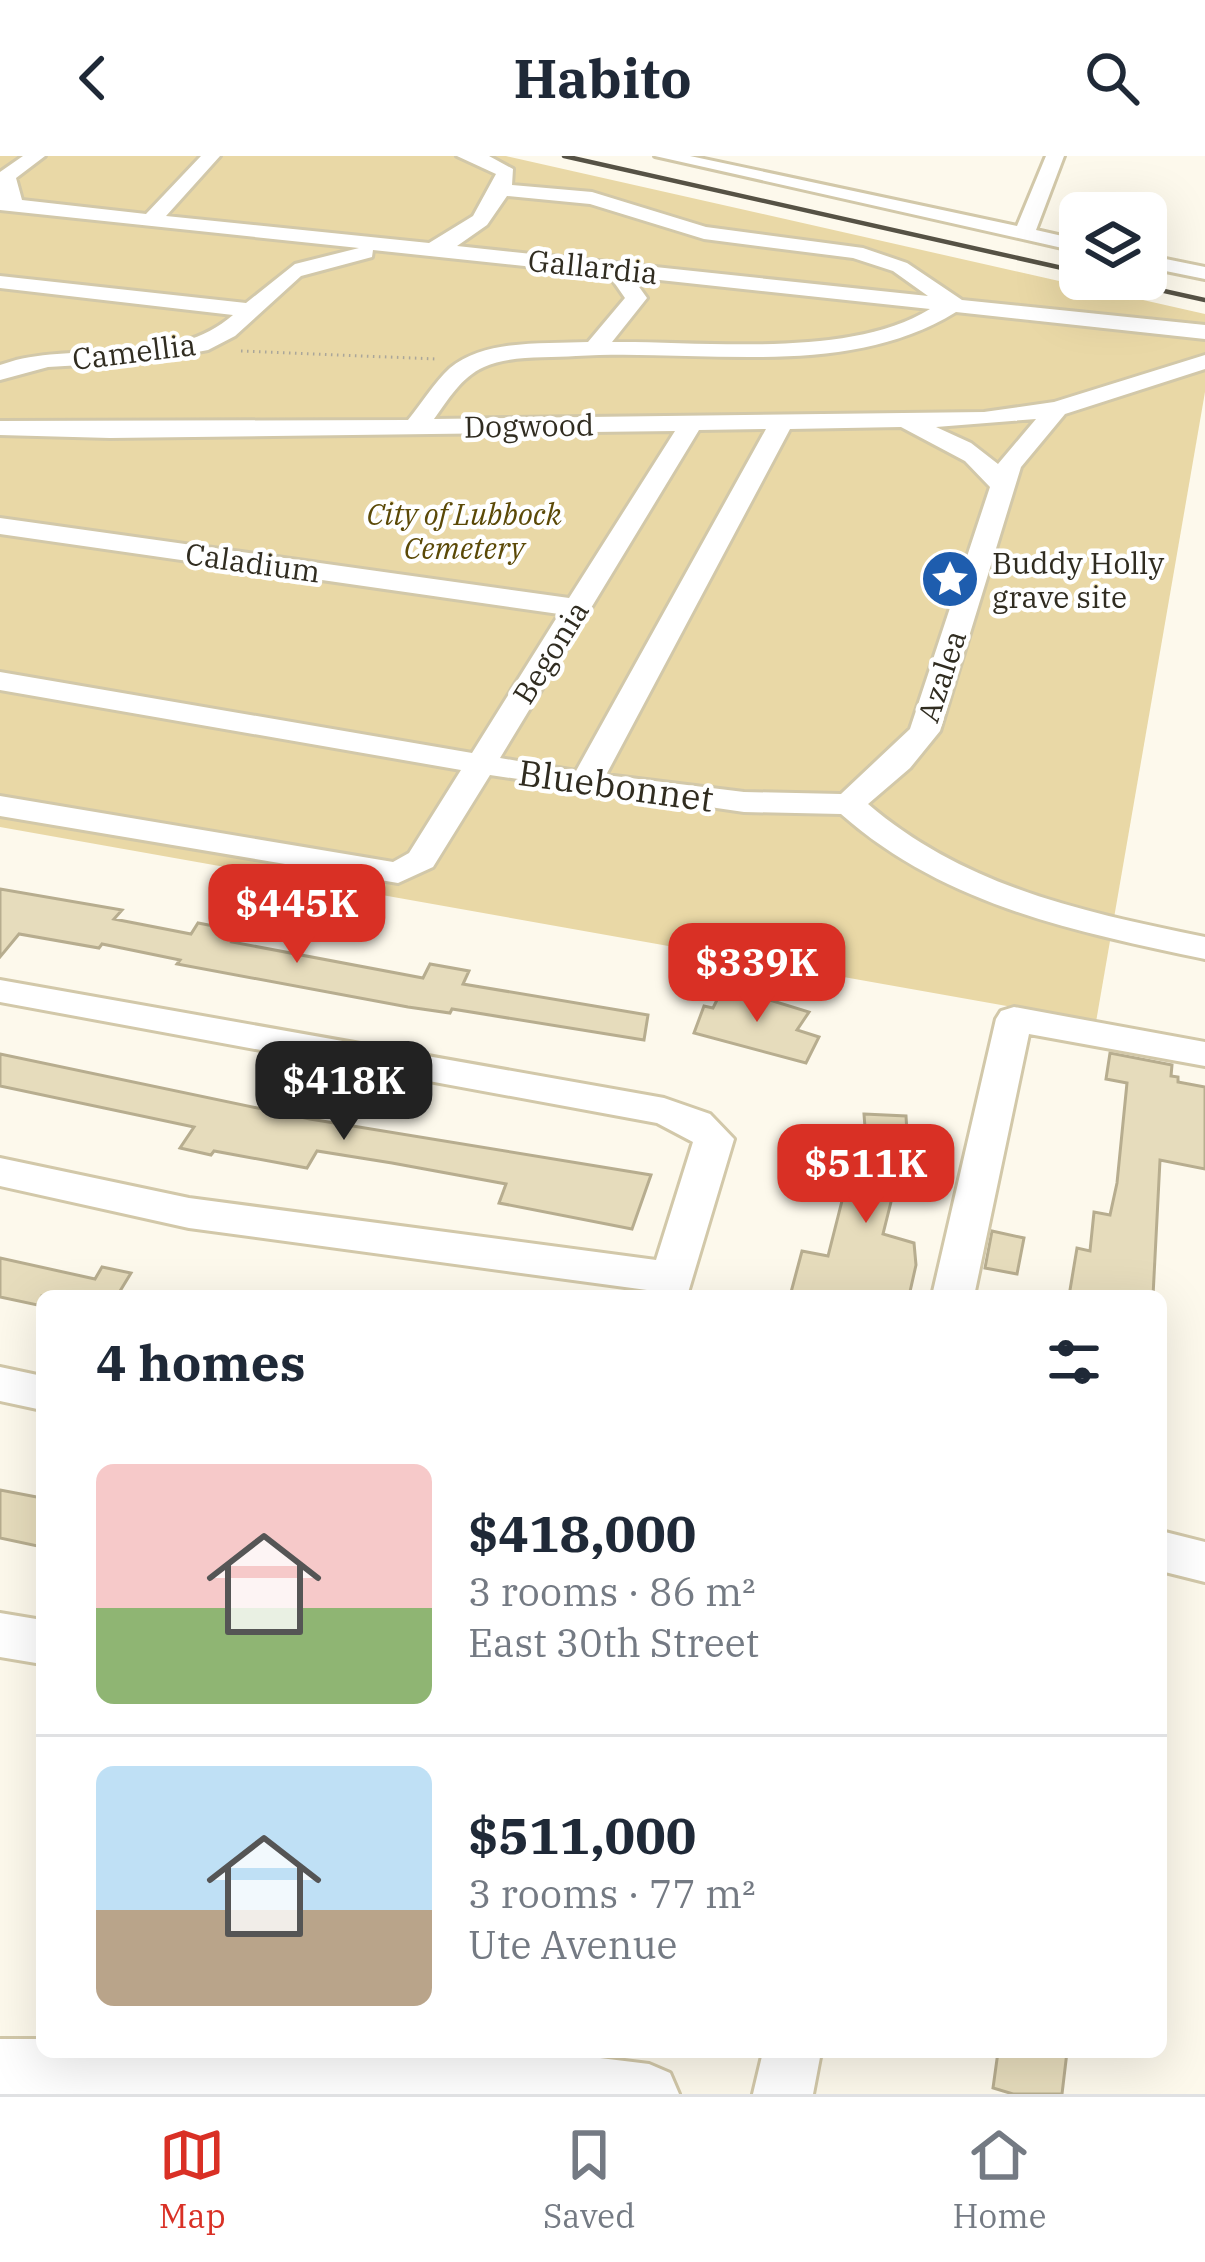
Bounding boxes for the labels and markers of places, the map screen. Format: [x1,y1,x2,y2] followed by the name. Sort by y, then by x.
[992,543,1164,616] place label: Buddy Holly grave site
[919,548,981,610] place icon: Buddy Holly grave site
[213,864,381,966] pin: $445K
[673,923,841,1025] pin: $339K
[260,1041,428,1143] pin: $418K
[782,1124,950,1226] pin: $511K

